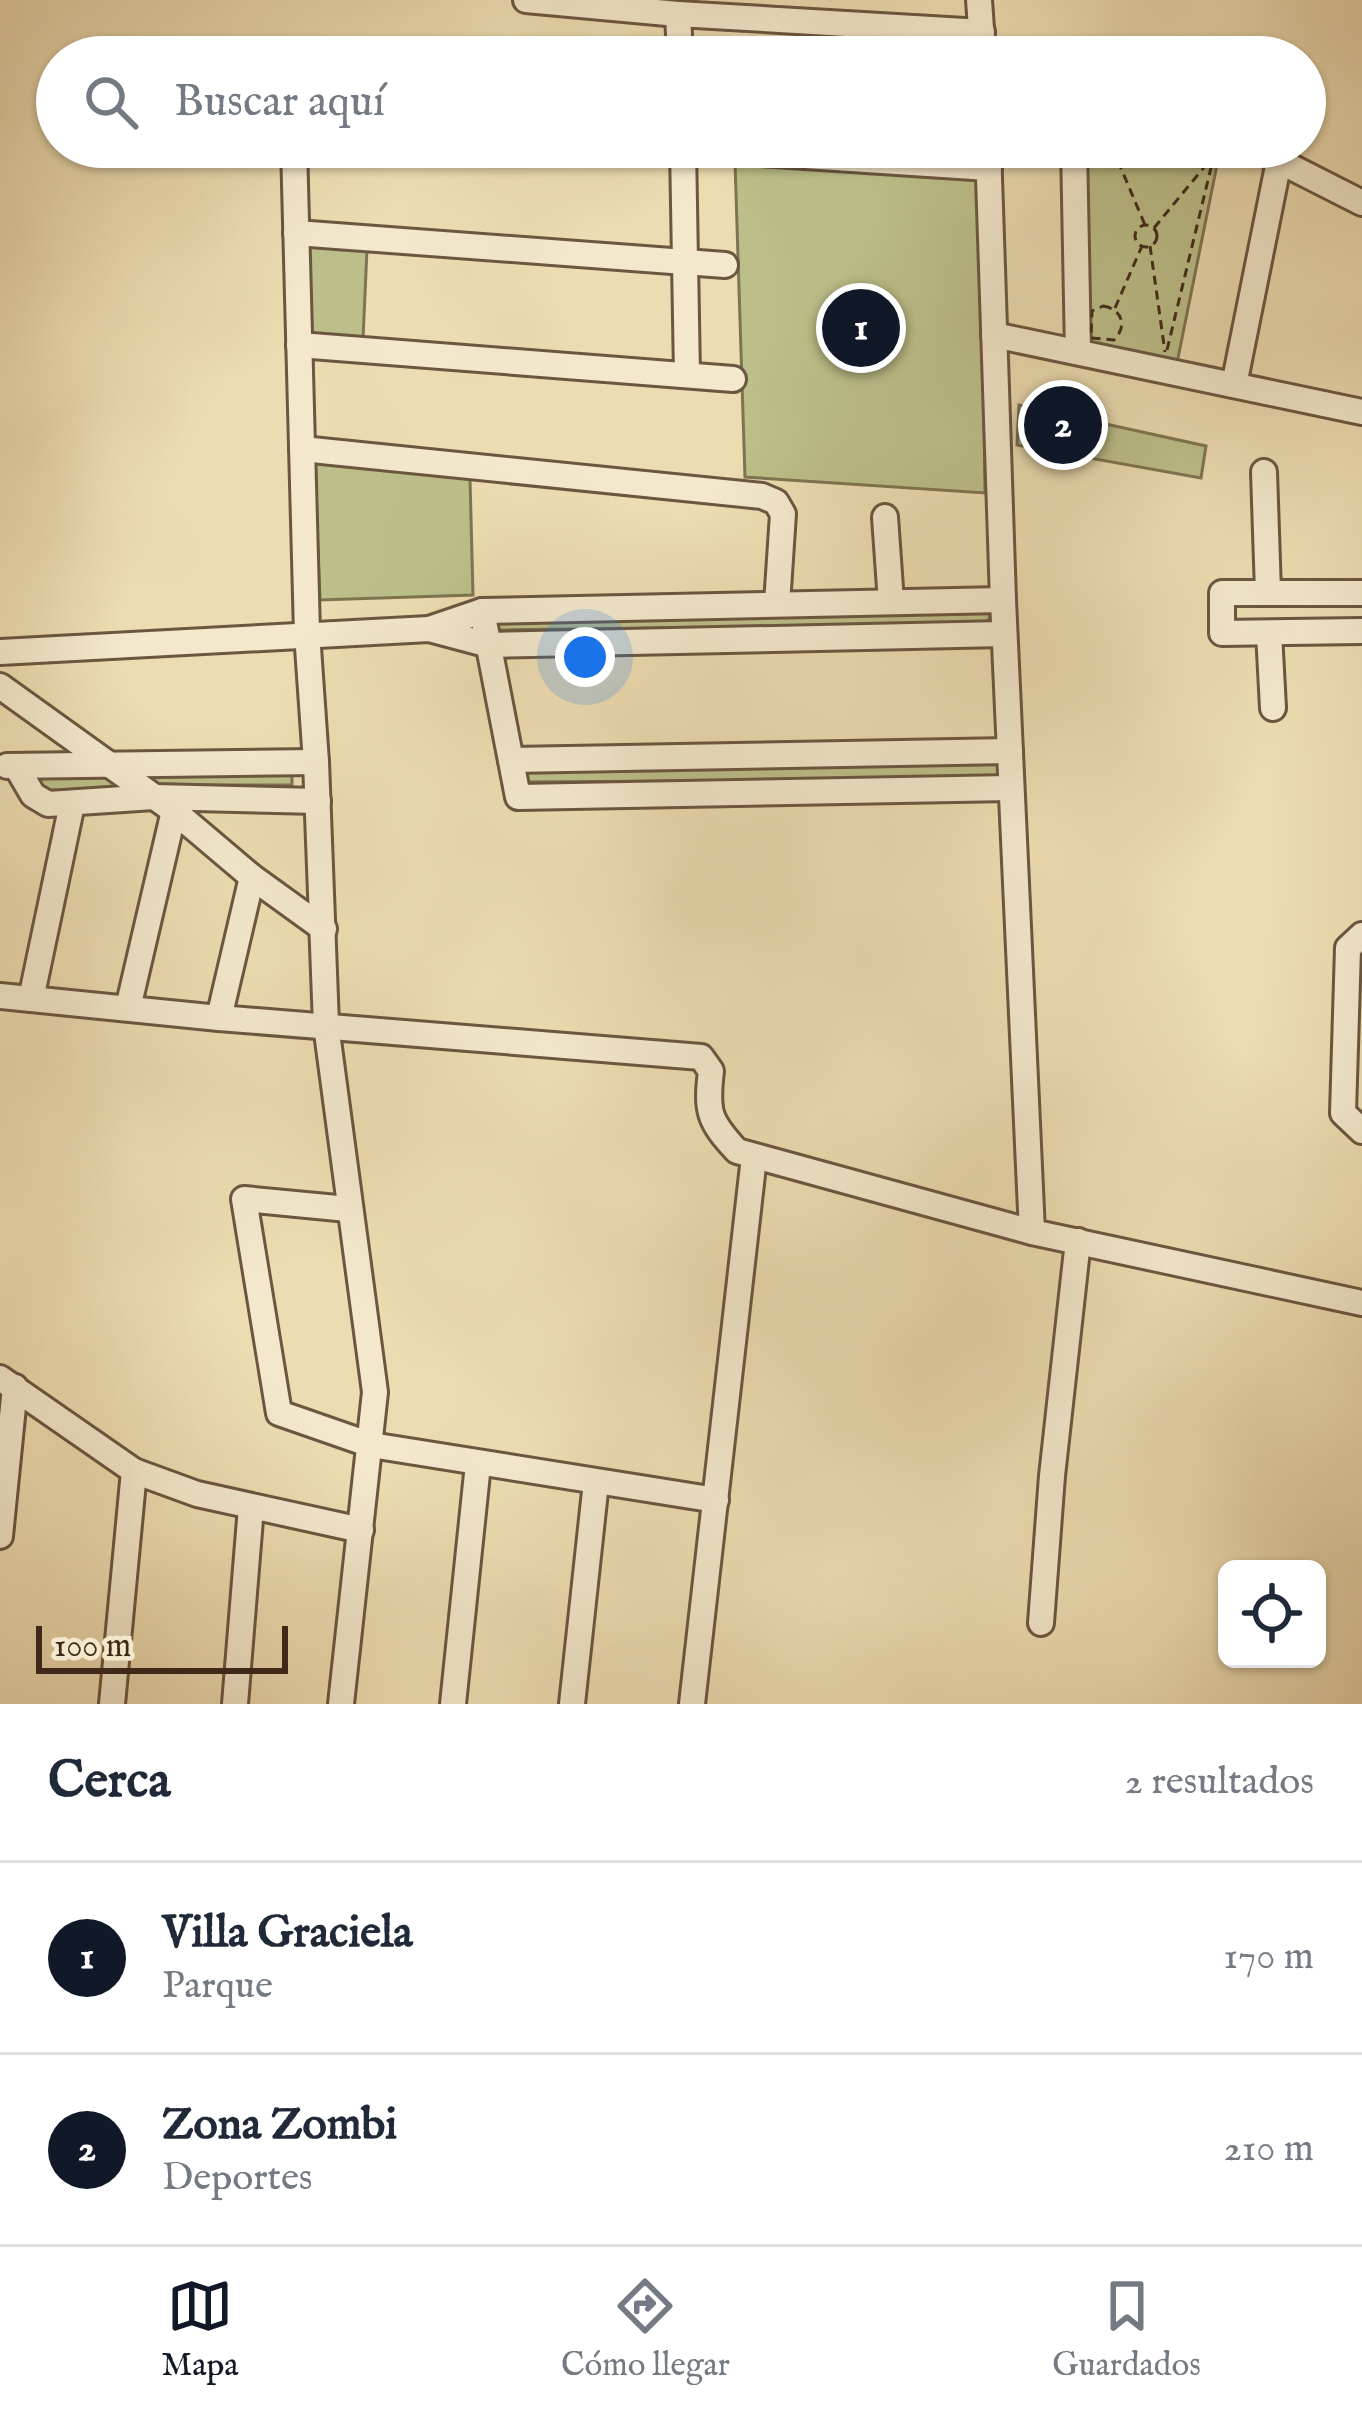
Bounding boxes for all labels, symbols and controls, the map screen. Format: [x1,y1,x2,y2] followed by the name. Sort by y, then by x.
[36,36,1326,168] search box
[78,69,144,135] icon: search
[174,74,385,131] text: Buscar aquí
[822,283,900,373] pin: 1
[1024,380,1102,470] pin: 2
[555,627,615,687] your location
[1218,1560,1326,1668] map controls
[1218,1560,1326,1668] button: locate
[36,1620,288,1673] scale bar
[54,1626,131,1668] text: 100 m
[48,1750,171,1815] text: Cerca
[1125,1758,1314,1807] text: 2 resultados
[162,1905,413,1962] text: Villa Graciela
[80,1933,94,1982] text: 1
[1223,1933,1314,1982] text: 170 m
[162,1962,273,2011] text: Parque
[162,2097,397,2154] text: Zona Zombi
[78,2125,96,2174] text: 2
[1224,2125,1314,2174] text: 210 m
[162,2154,313,2203] text: Deportes
[161,2273,239,2387] tab: Mapa
[561,2273,730,2387] tab: Cómo llegar
[1052,2273,1201,2387] tab: Guardados

